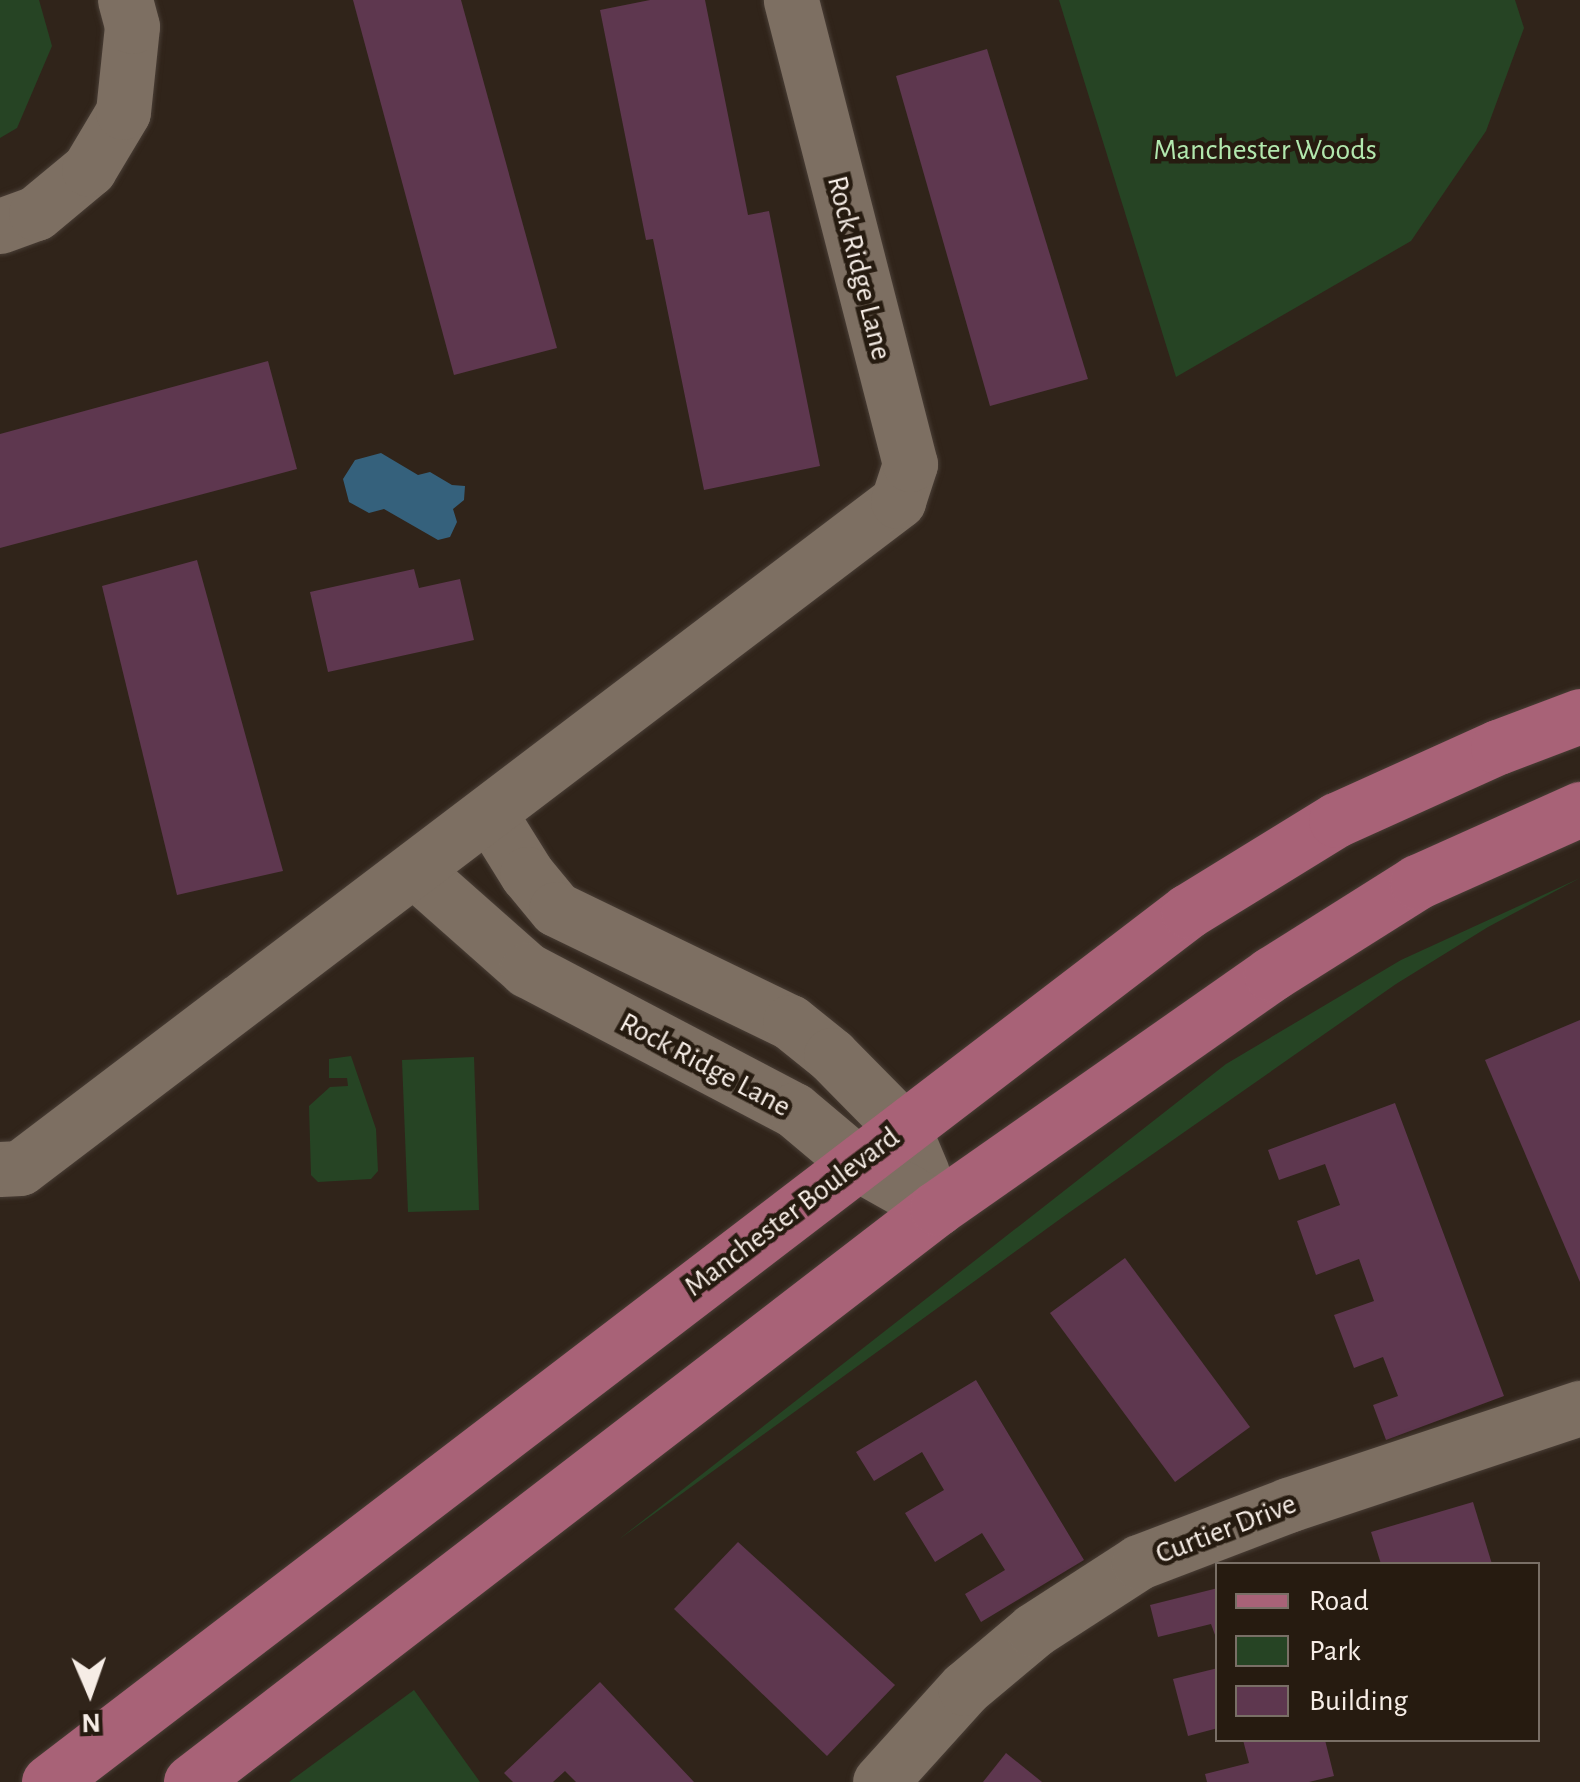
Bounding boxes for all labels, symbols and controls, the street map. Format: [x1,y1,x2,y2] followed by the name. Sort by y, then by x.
[1153,132,1377,168] park label: Manchester Woods
[819,172,899,364] street label: Rock Ridge Lane
[613,1005,797,1125] street label: Rock Ridge Lane
[677,1119,907,1305] street label: Manchester Boulevard
[1151,1486,1301,1572] street label: Curtier Drive
[1215,1562,1540,1742] legend
[1309,1586,1369,1616] text: Road
[1309,1636,1361,1666] text: Park
[40,1642,140,1742] north arrow
[1309,1686,1408,1716] text: Building
[81,1708,101,1736] text: N

